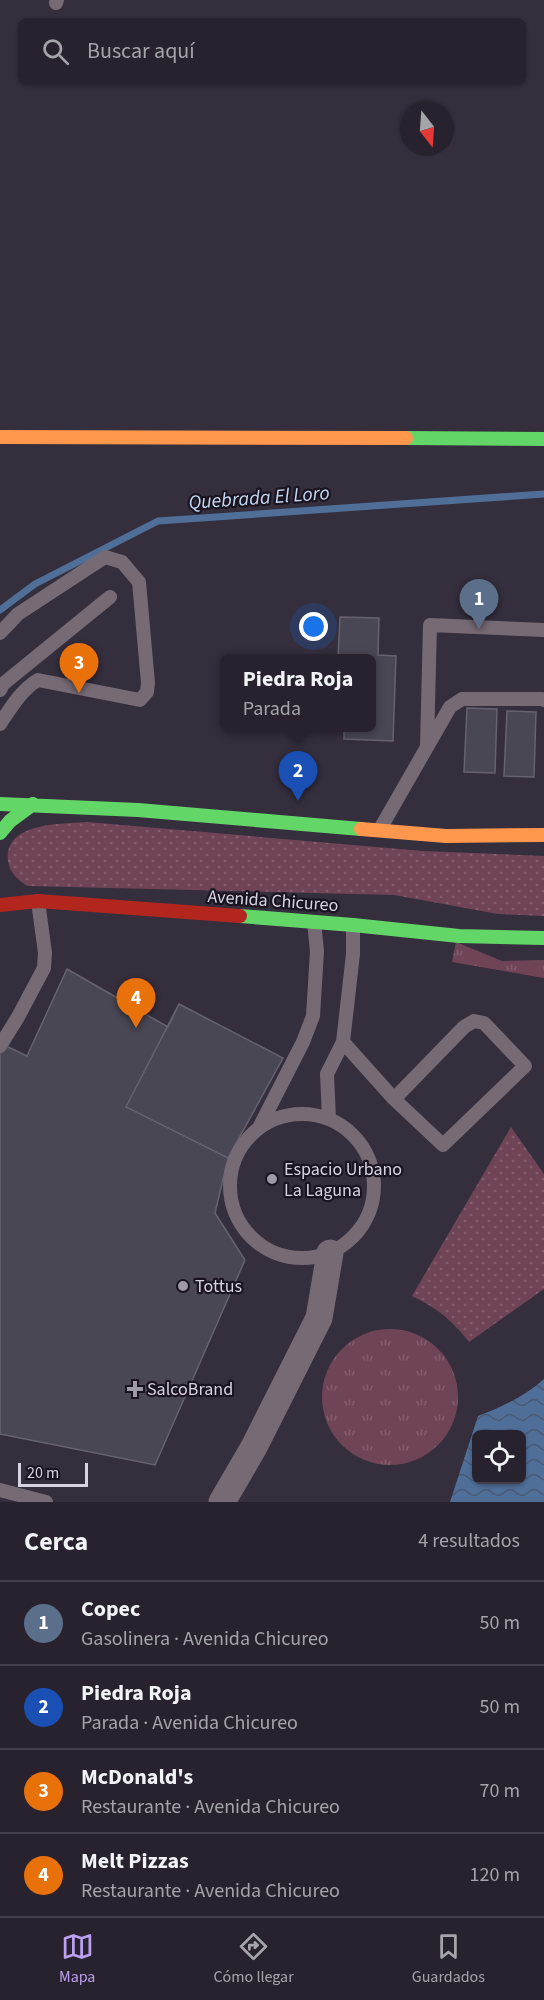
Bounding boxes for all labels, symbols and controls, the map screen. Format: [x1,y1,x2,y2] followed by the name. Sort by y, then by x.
[18,18,526,84] search box
[39,35,72,68] icon: search
[87,35,195,67] text: Buscar aquí
[400,102,454,156] north arrow
[188,479,330,517] water label: Quebrada El Loro
[460,580,498,629] pin: 1
[299,612,328,641] your location
[60,644,98,693] pin: 3
[220,654,376,732] popup
[243,663,353,695] text: Piedra Roja
[243,695,301,723] text: Parada
[278,752,318,801] pin: 2
[207,884,339,918] street label: Avenida Chicureo
[116,978,156,1028] pin: 4
[284,1157,402,1203] place label: Espacio Urbano La Laguna
[265,1172,279,1186] marker: Espacio Urbano La Laguna
[195,1274,242,1299] place label: Tottus
[176,1279,190,1293] marker: Tottus
[147,1377,233,1402] place label: SalcoBrand
[128,1382,142,1396] marker: SalcoBrand
[472,1430,526,1484] map controls
[472,1430,526,1484] button: locate
[18,1460,88,1488] scale bar
[27,1462,59,1484] text: 20 m
[24,1523,88,1560] text: Cerca
[418,1527,520,1555] text: 4 resultados
[81,1593,140,1625] text: Copec
[38,1609,49,1637] text: 1
[480,1609,520,1637] text: 50 m
[81,1625,329,1653] text: Gasolinera · Avenida Chicureo
[81,1677,192,1709] text: Piedra Roja
[38,1693,49,1721] text: 2
[480,1693,520,1721] text: 50 m
[81,1709,298,1737] text: Parada · Avenida Chicureo
[81,1761,193,1793] text: McDonald's
[38,1777,49,1805] text: 3
[480,1777,520,1805] text: 70 m
[81,1793,340,1821] text: Restaurante · Avenida Chicureo
[81,1845,189,1877] text: Melt Pizzas
[38,1861,49,1889] text: 4
[470,1861,520,1889] text: 120 m
[81,1877,340,1905] text: Restaurante · Avenida Chicureo
[59,1930,95,1988] tab: Mapa
[213,1930,294,1988] tab: Cómo llegar
[412,1930,485,1988] tab: Guardados

